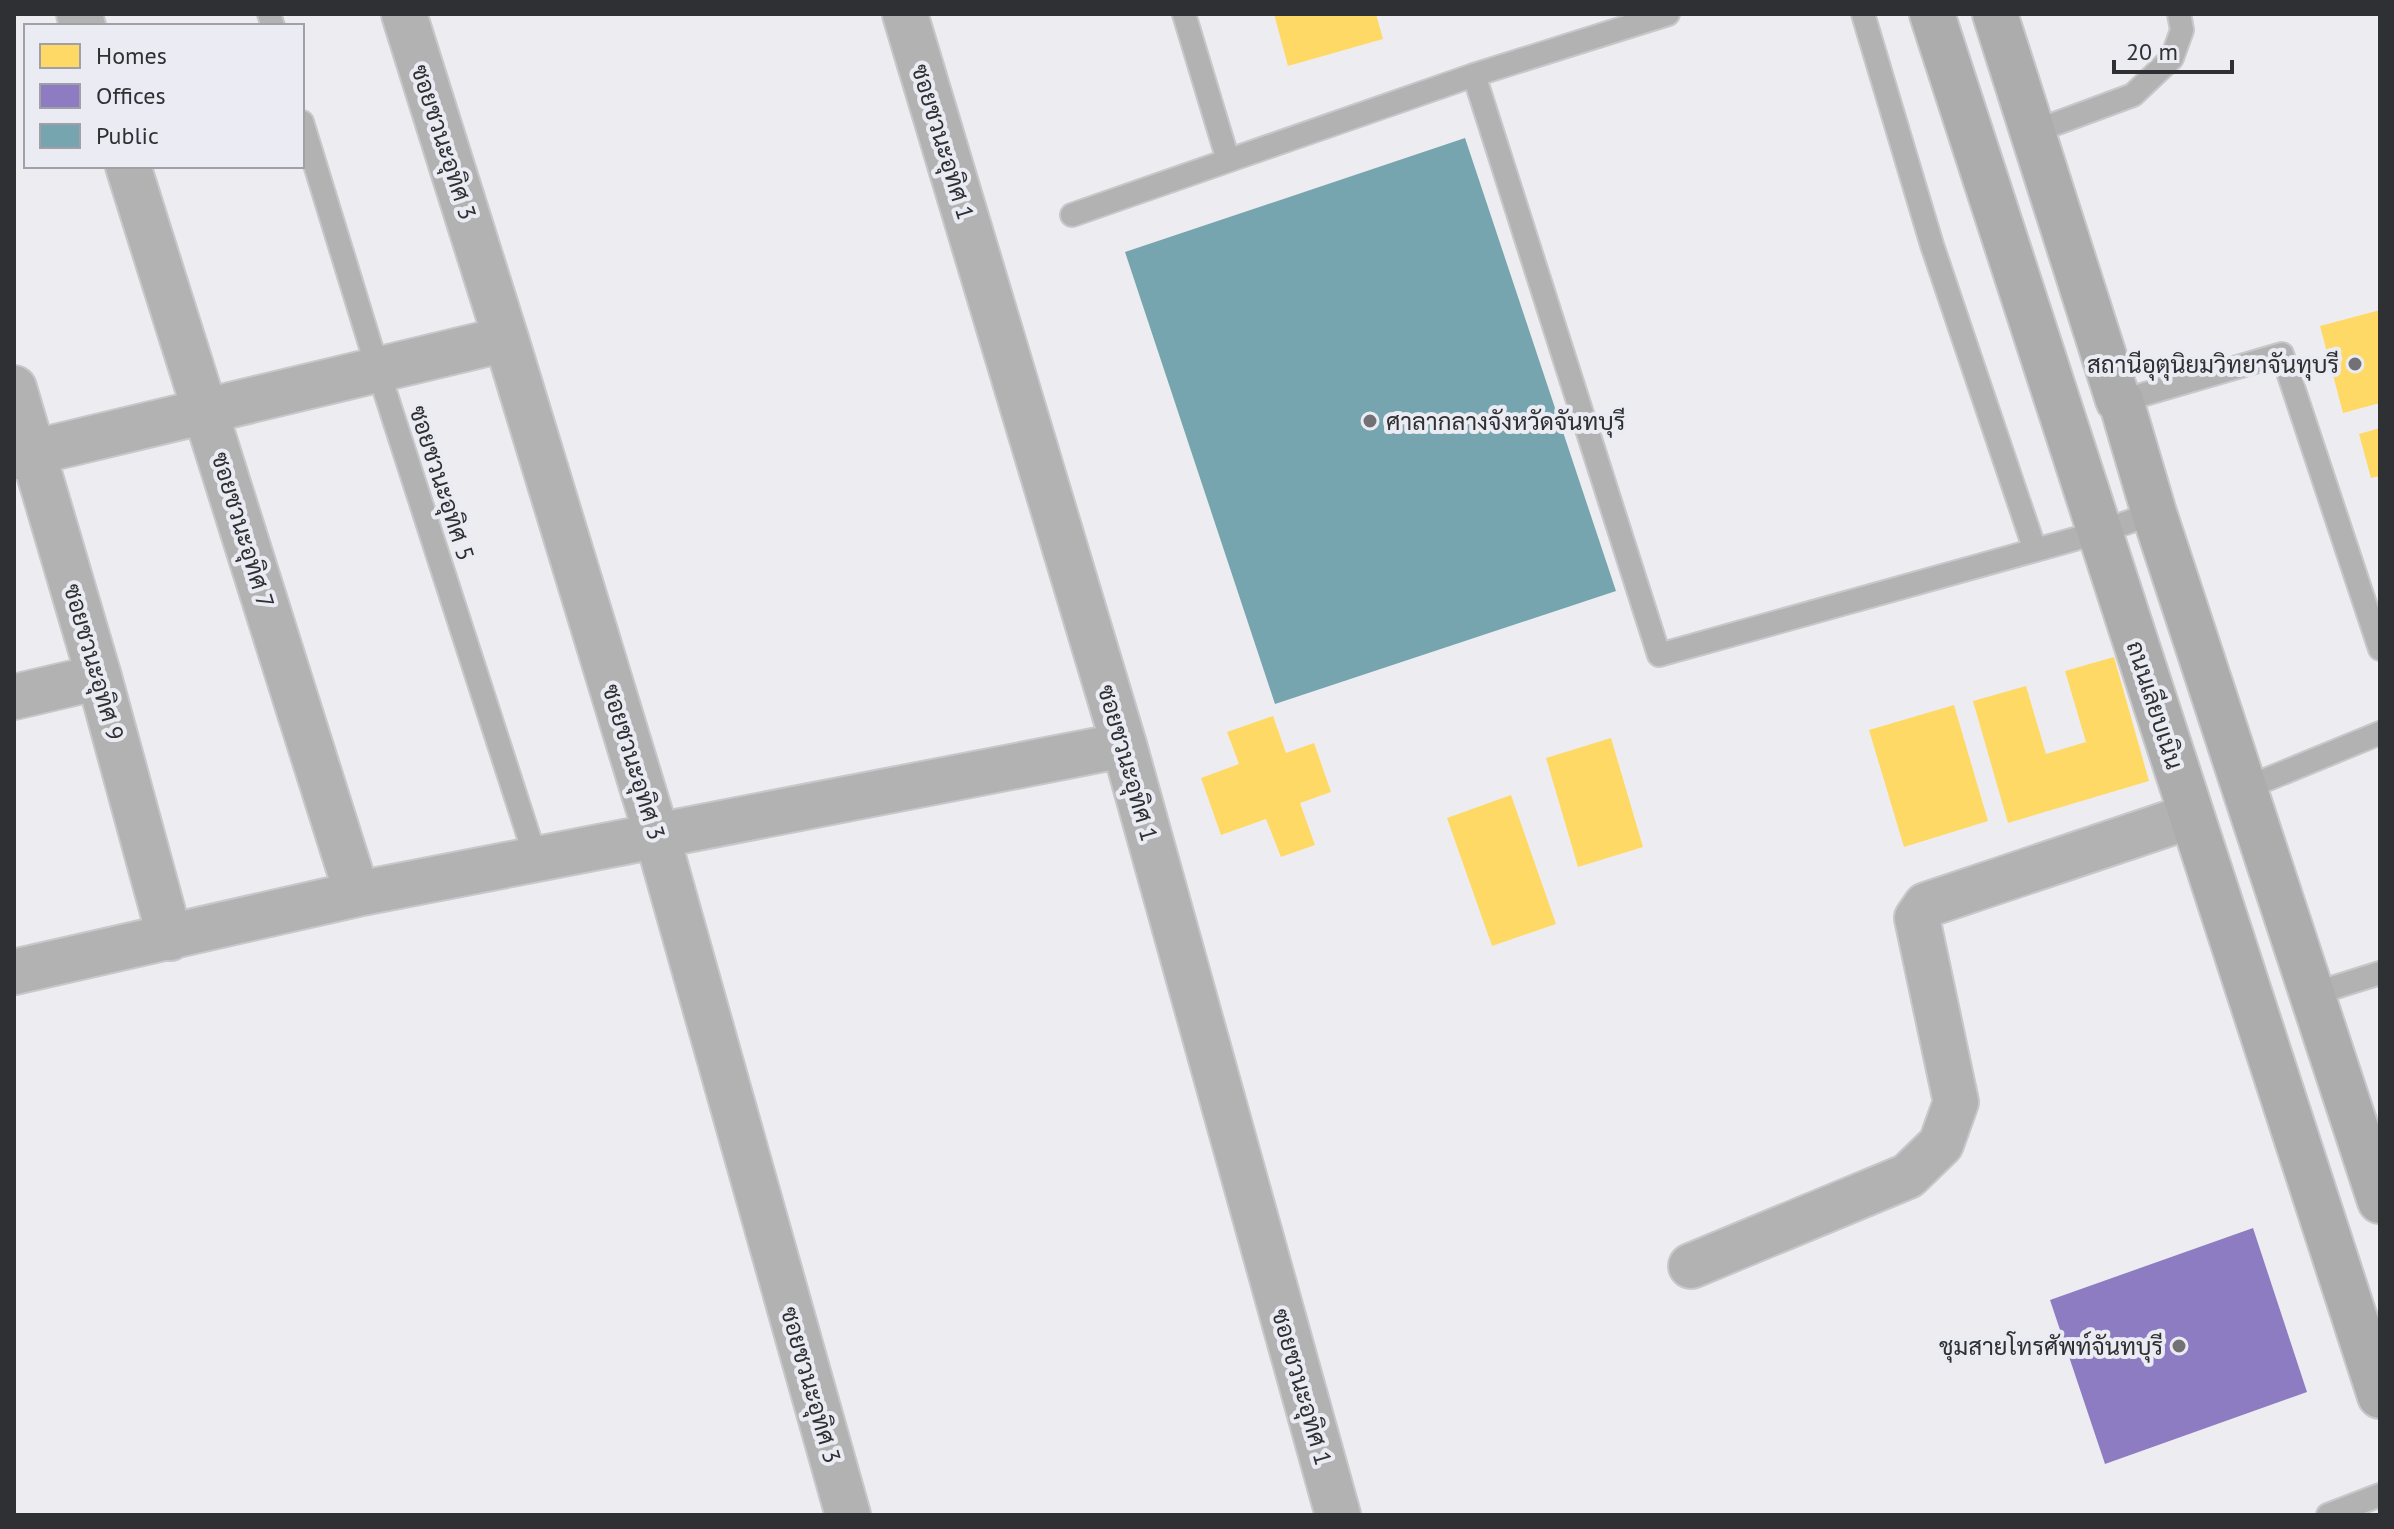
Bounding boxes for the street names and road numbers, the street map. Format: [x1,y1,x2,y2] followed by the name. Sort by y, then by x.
[403,60,484,224] street label: ซอยชวนะอุทิศ 3
[904,60,981,224] street label: ซอยชวนะอุทิศ 1
[401,401,482,565] street label: ซอยชวนะอุทิศ 5
[204,448,281,612] street label: ซอยชวนะอุทิศ 7
[56,580,131,744] street label: ซอยชวนะอุทิศ 9
[2120,637,2190,773] street label: ถนนเลียบเนิน
[595,680,672,844] street label: ซอยชวนะอุทิศ 3
[1090,681,1165,845] street label: ซอยชวนะอุทิศ 1
[773,1303,848,1467] street label: ซอยชวนะอุทิศ 3
[1264,1305,1339,1469] street label: ซอยชวนะอุทิศ 1

